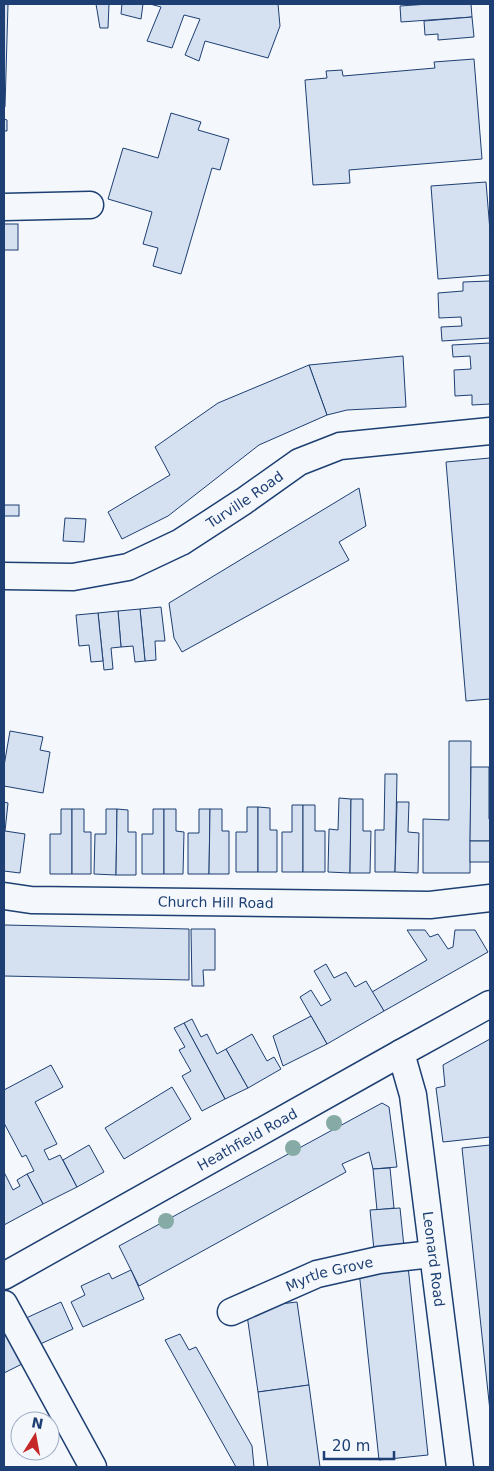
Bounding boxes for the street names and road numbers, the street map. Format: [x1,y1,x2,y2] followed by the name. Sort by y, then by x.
[202,468,286,532] street label: Turville Road
[158,894,274,911] street label: Church Hill Road
[195,1105,300,1174] street label: Heathfield Road
[420,1210,448,1308] street label: Leonard Road
[283,1254,375,1295] street label: Myrtle Grove

